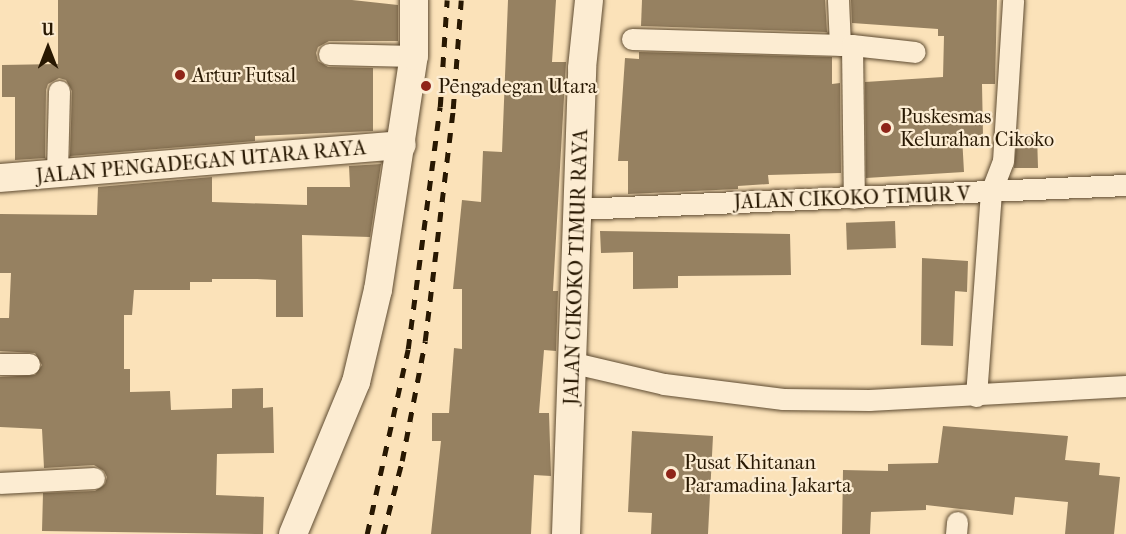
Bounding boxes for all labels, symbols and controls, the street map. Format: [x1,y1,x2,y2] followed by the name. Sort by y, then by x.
[18,18,78,78] north arrow
[42,20,54,39] text: U
[192,63,296,87] place label: Artur Futsal
[173,68,187,82] marker: Artur Futsal
[438,74,597,98] place label: Pengadegan Utara
[419,79,433,93] marker: Pengadegan Utara
[900,104,1054,151] place label: Puskesmas Kelurahan Cikoko
[877,119,895,137] marker: Puskesmas Kelurahan Cikoko
[559,129,593,405] street label: JALAN CIKOKO TIMUR RAYA
[35,136,367,188] street label: JALAN PENGADEGAN UTARA RAYA
[733,182,971,214] street label: JALAN CIKOKO TIMUR V
[684,450,852,497] place label: Pusat Khitanan Paramadina Jakarta
[662,465,680,483] marker: Pusat Khitanan Paramadina Jakarta

